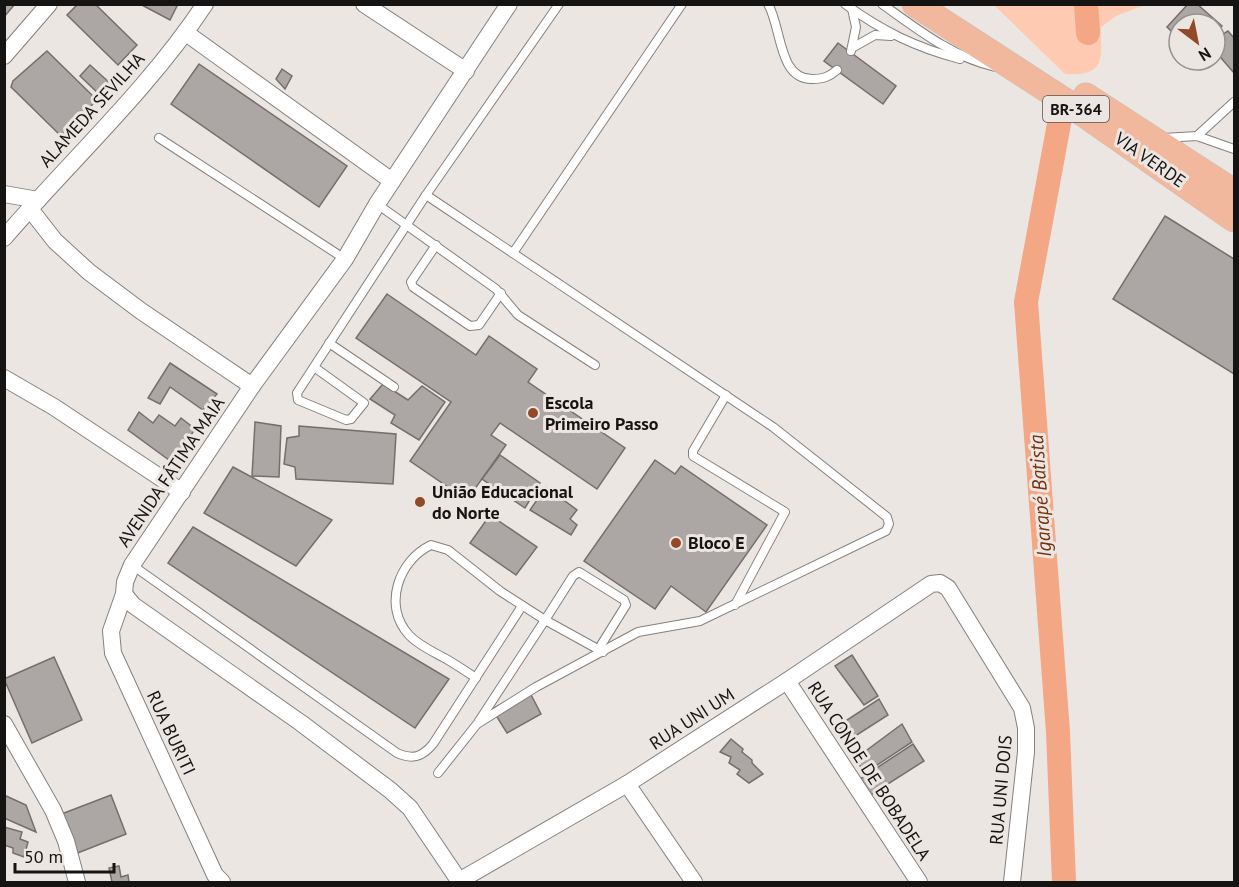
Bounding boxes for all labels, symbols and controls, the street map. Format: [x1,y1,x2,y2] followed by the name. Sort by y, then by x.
[1167,12,1227,72] north arrow
[1195,43,1215,66] text: N
[34,47,150,172] street label: ALAMEDA SEVILHA
[1043,96,1109,122] road number: BR-364
[1109,126,1190,192] street label: VIA VERDE
[545,391,659,435] place label: Escola Primeiro Passo
[112,392,230,551] street label: AVENIDA FÁTIMA MAIA
[526,406,540,420] marker: Escola Primeiro Passo
[1023,434,1057,558] water label: Igarapé Batista
[432,480,574,524] place label: União Educacional do Norte
[413,495,427,509] marker: União Educacional do Norte
[688,531,745,554] place label: Bloco E
[669,536,683,550] marker: Bloco E
[803,677,936,865] street label: RUA CONDE DE BOBADELA
[645,683,739,755] street label: RUA UNI UM
[142,687,201,779] street label: RUA BURITI
[984,734,1017,846] street label: RUA UNI DOIS
[15,836,114,874] scale bar
[24,845,63,868] text: 50 m

